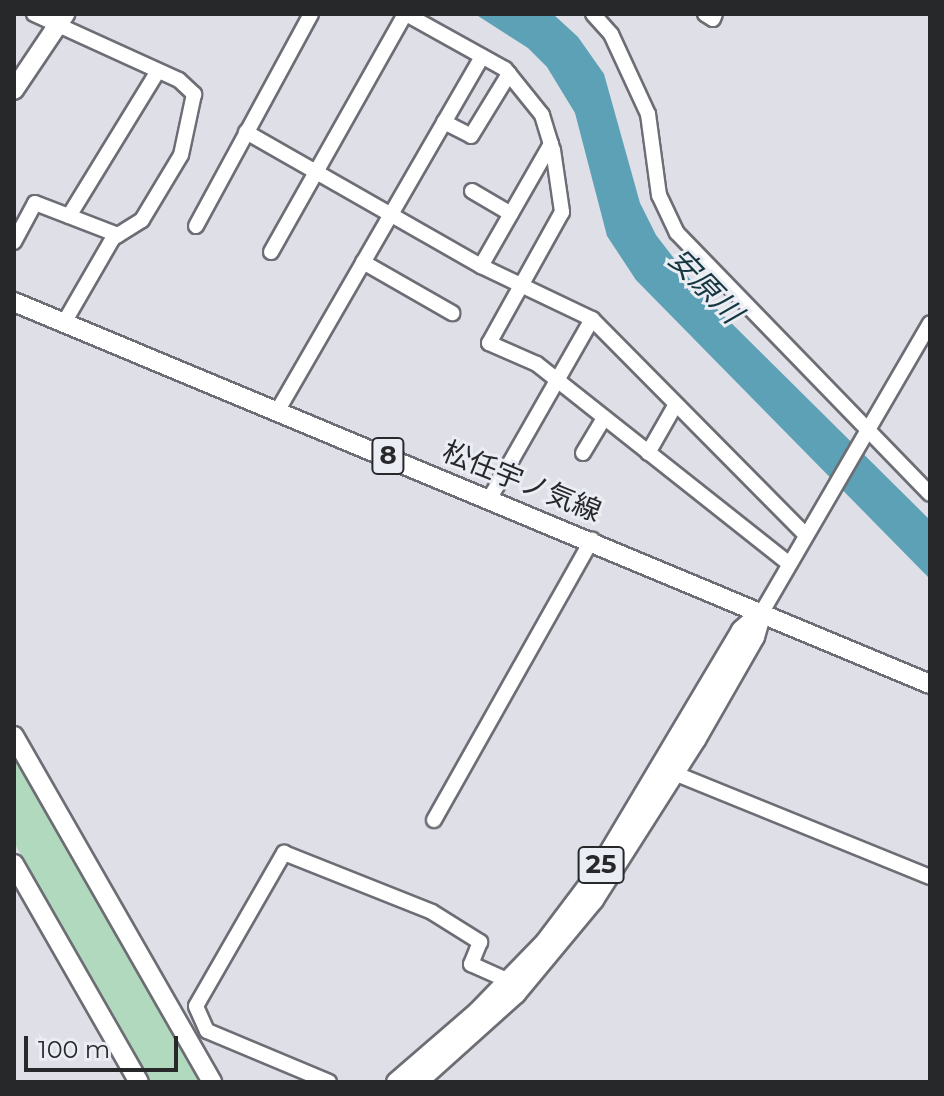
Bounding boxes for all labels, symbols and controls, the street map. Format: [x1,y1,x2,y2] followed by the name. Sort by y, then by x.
[661,241,749,331] water label: 安原川
[370,434,406,478] road number: 8
[438,434,606,528] street label: 松任宇ノ気線
[577,843,625,887] road number: 25
[28,1020,182,1070] scale bar
[38,1035,110,1064] text: 100 m

